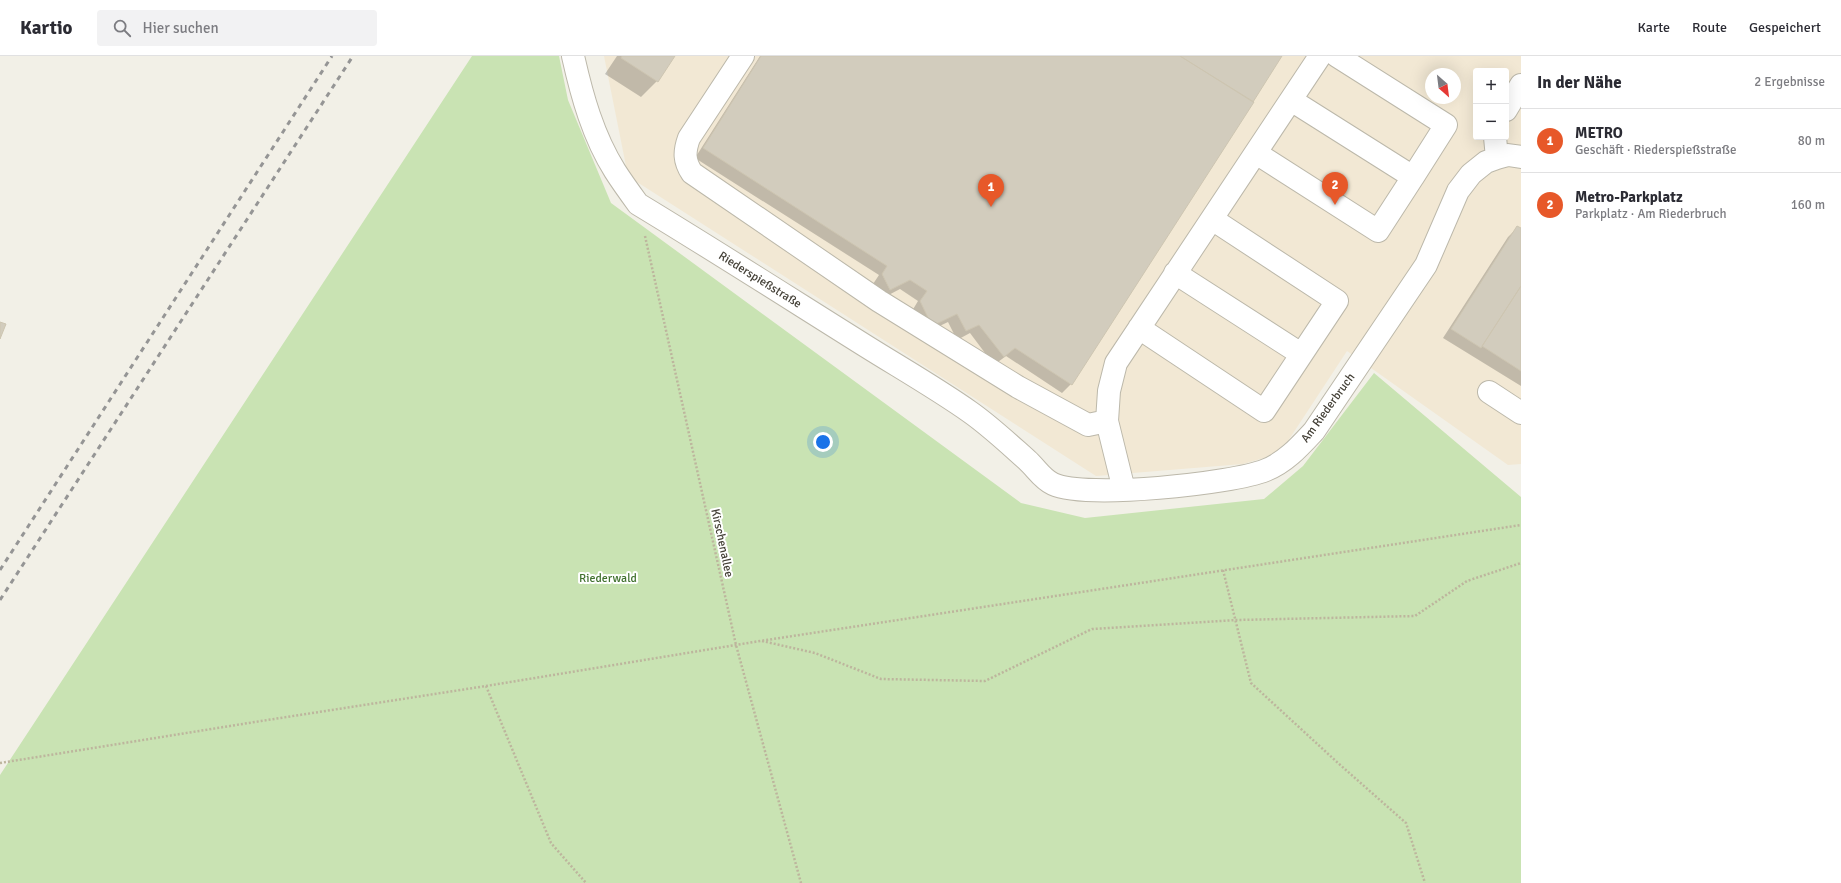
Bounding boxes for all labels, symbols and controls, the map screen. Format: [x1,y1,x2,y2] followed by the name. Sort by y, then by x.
[97,10,377,46] search box
[20,16,73,40] text: Kartio
[111,17,133,39] icon: search
[143,19,219,37] text: Hier suchen
[1637,19,1670,36] text: Karte
[1692,19,1727,36] text: Route
[1749,19,1821,36] text: Gespeichert
[1425,68,1461,104] north arrow
[1473,68,1509,140] map controls
[1473,68,1509,104] button: +
[1537,72,1622,93] text: In der Nähe
[1754,74,1825,90] text: 2 Ergebnisse
[1473,104,1509,140] button: −
[1575,124,1623,142] text: METRO
[1546,133,1554,149] text: 1
[1798,133,1825,149] text: 80 m
[1575,142,1736,158] text: Geschäft · Riederspießstraße
[1322,172,1348,205] pin: 2
[978,174,1004,207] pin: 1
[1575,188,1683,206] text: Metro-Parkplatz
[1546,197,1554,213] text: 2
[1791,197,1825,213] text: 160 m
[1575,206,1727,222] text: Parkplatz · Am Riederbruch
[716,248,804,312] street label: Riederspießstraße
[1298,370,1358,446] street label: Am Riederbruch
[813,432,833,452] your location
[707,507,737,579] street label: Kirschenallee
[579,571,637,586] park label: Riederwald

